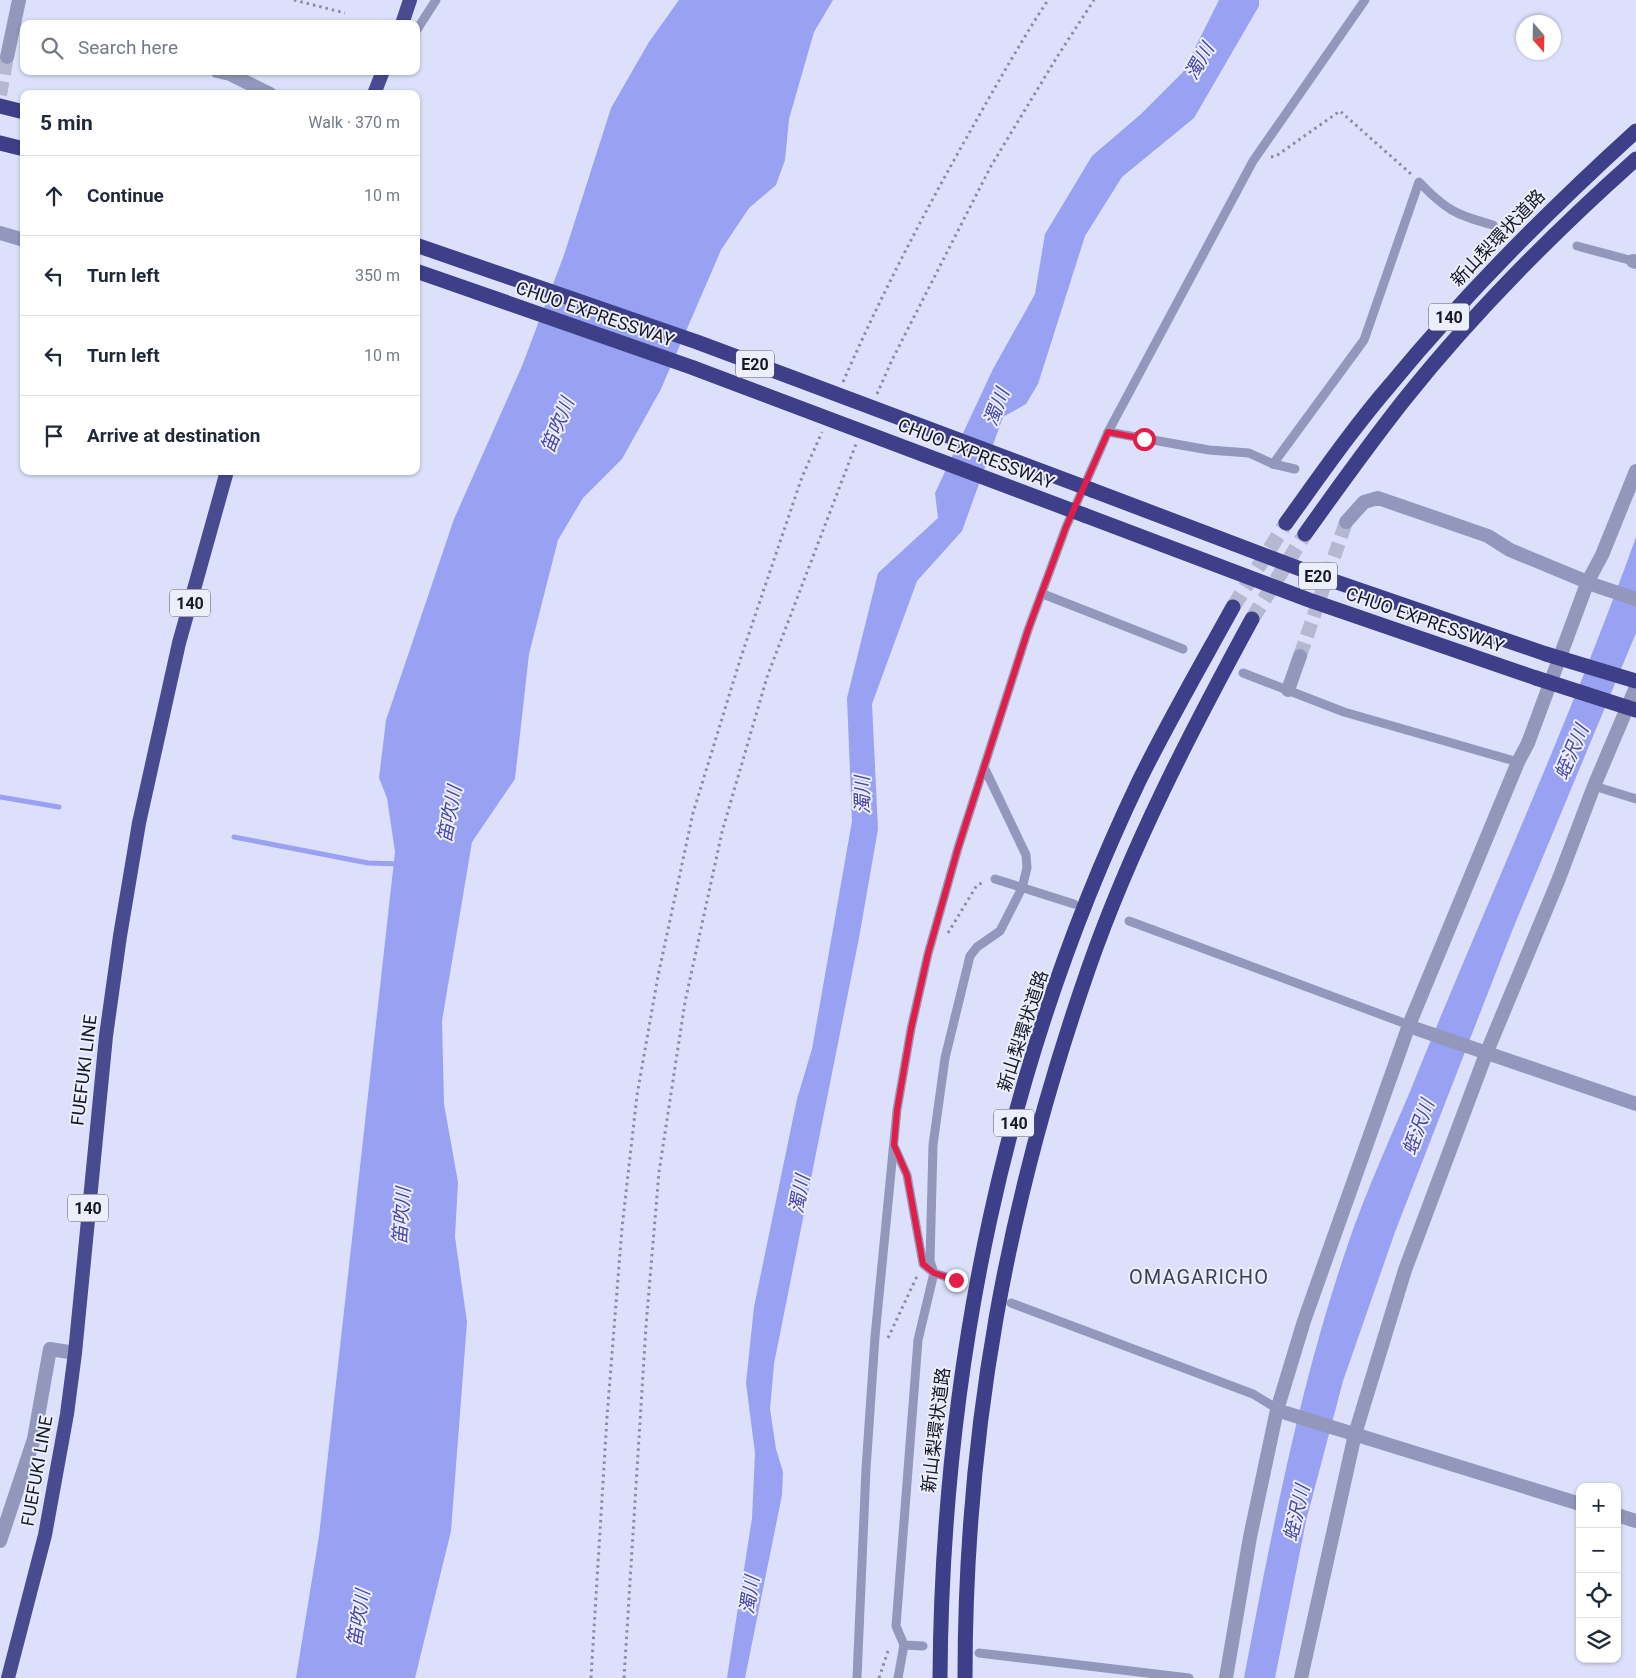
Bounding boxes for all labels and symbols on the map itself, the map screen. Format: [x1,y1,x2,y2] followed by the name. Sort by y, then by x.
[1516,15,1561,60] north arrow
[1180,37,1220,83] water label: 濁川
[1446,185,1549,290] street label: 新山梨環状道路
[513,277,677,351] street label: CHUO EXPRESSWAY
[1429,304,1469,330] road number: 140
[736,350,774,378] road number: E20
[979,383,1015,429] water label: 濁川
[536,393,580,456] water label: 笛吹川
[895,414,1058,493] street label: CHUO EXPRESSWAY
[1133,428,1156,451] route start
[1299,562,1337,590] road number: E20
[1343,583,1507,657] street label: CHUO EXPRESSWAY
[170,590,210,616] road number: 140
[1550,720,1594,783] water label: 蛭沢川
[851,774,874,814] water label: 濁川
[433,782,467,844] water label: 笛吹川
[993,968,1052,1094] street label: 新山梨環状道路
[66,1013,101,1127] street label: FUEFUKI LINE
[1398,1095,1440,1158] water label: 蛭沢川
[994,1110,1034,1136] road number: 140
[785,1171,815,1215] water label: 濁川
[388,1185,415,1245] water label: 笛吹川
[68,1194,108,1222] road number: 140
[1129,1265,1269,1289] district label: OMAGARICHO
[945,1269,968,1292] route end
[917,1366,954,1494] street label: 新山梨環状道路
[16,1414,57,1528] street label: FUEFUKI LINE
[1279,1481,1315,1543] water label: 蛭沢川
[735,1573,764,1616] water label: 濁川
[343,1586,375,1648] water label: 笛吹川

